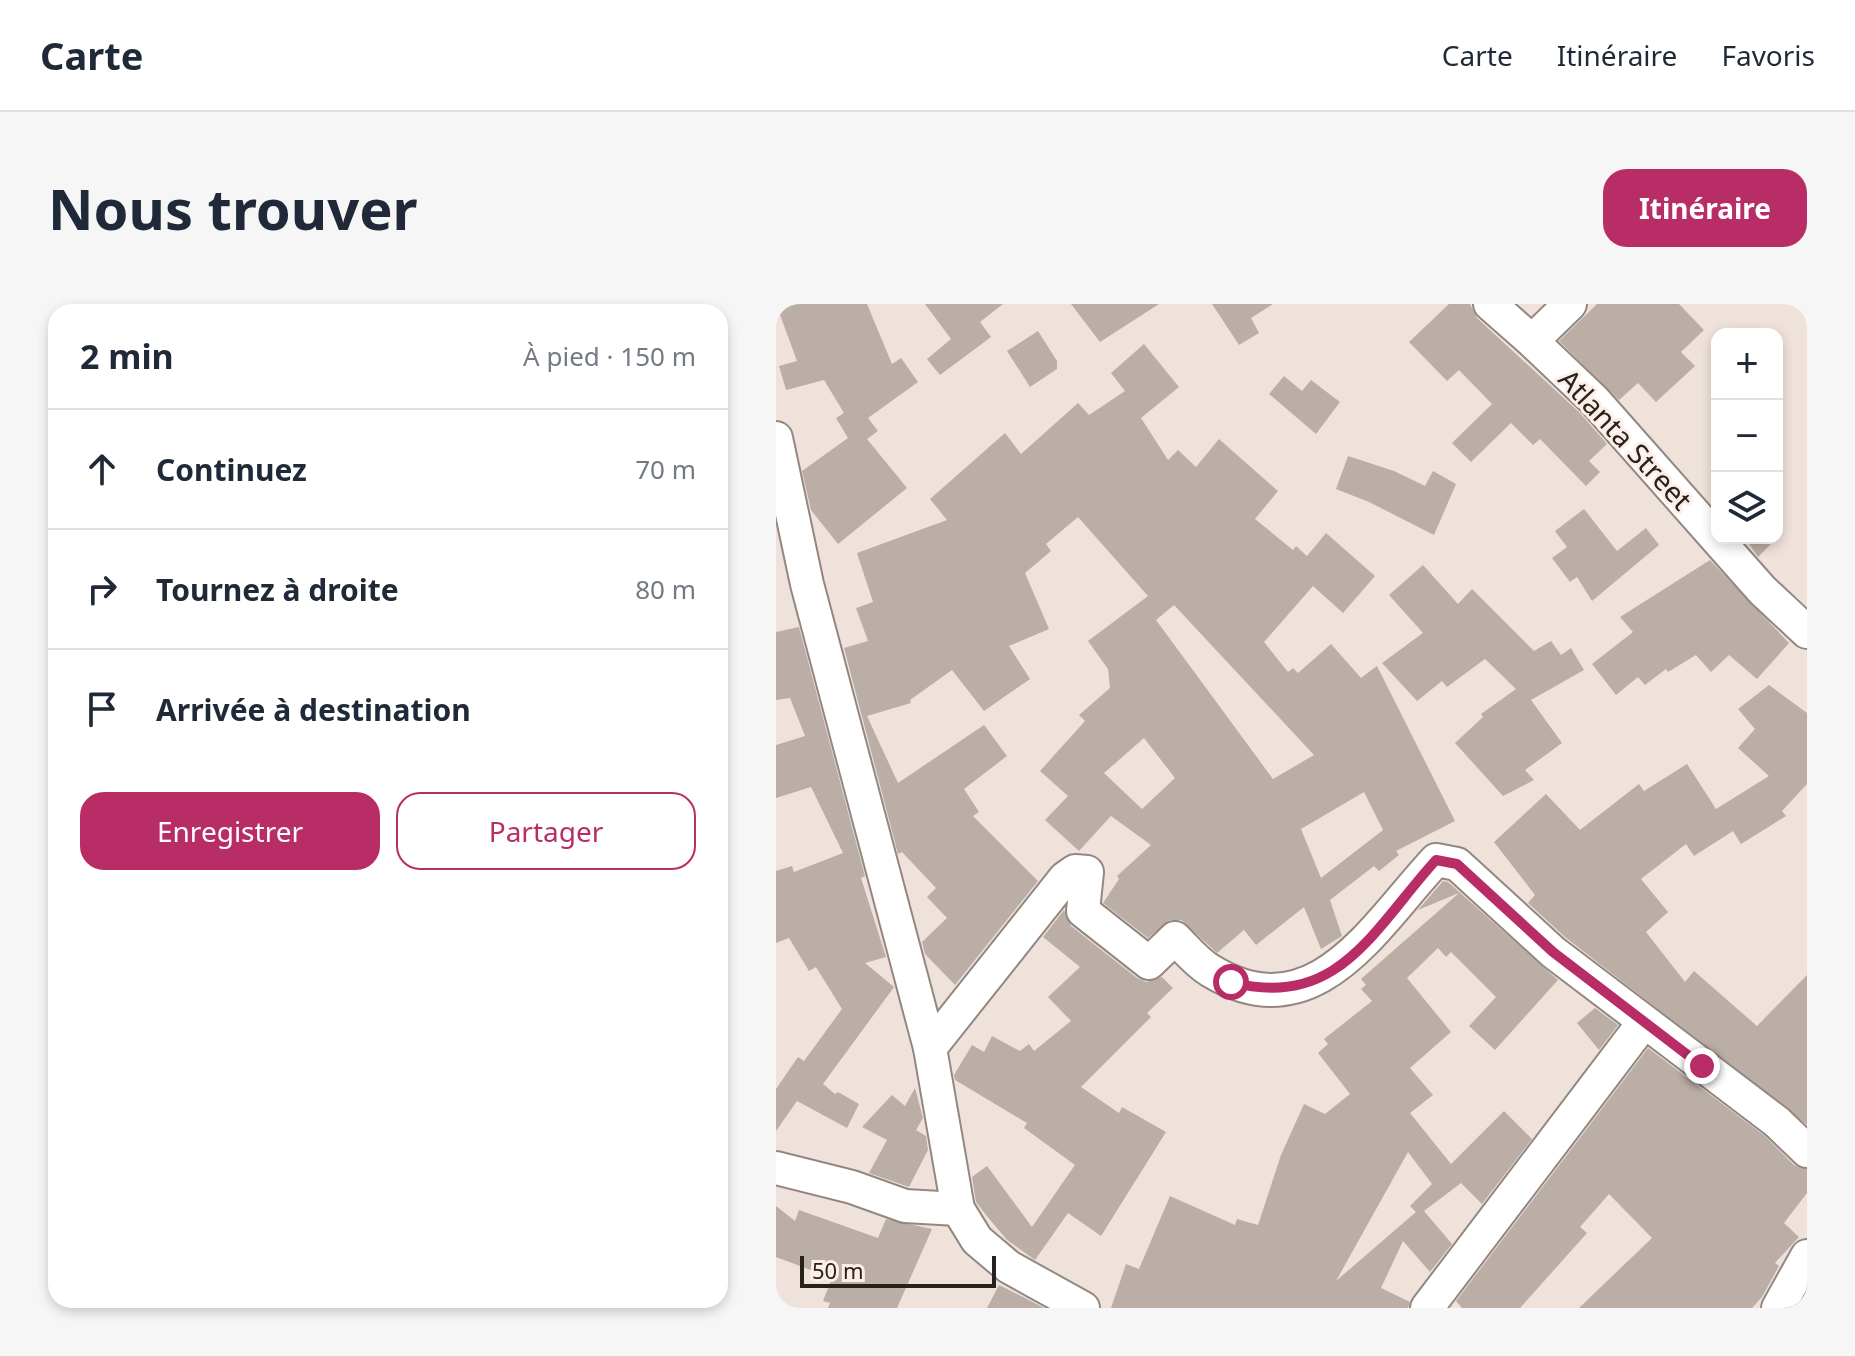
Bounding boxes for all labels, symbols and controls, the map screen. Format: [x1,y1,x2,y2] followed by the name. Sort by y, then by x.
[40,29,143,81] text: Carte
[1442,36,1513,74] text: Carte
[1557,36,1677,74] text: Itinéraire
[1721,36,1815,74] text: Favoris
[1603,169,1807,247] button: Itinéraire
[48,170,418,246] text: Nous trouver
[1711,328,1783,544] map controls
[1711,328,1783,400] button: +
[80,333,174,379] text: 2 min
[523,338,696,374] text: À pied · 150 m
[1551,360,1701,518] street label: Atlanta Street
[1711,400,1783,472] button: −
[80,447,124,491] icon: ahead
[156,449,307,490] text: Continuez
[635,451,696,487] text: 70 m
[1711,472,1783,544] button: layers
[80,567,124,611] icon: right
[156,569,399,610] text: Tournez à droite
[635,571,696,607] text: 80 m
[80,687,124,731] icon: arrive
[156,689,471,730] text: Arrivée à destination
[80,792,380,870] button: Enregistrer
[396,792,696,870] button: Partager
[1213,964,1249,1000] route start
[1684,1048,1720,1084] route end
[800,1252,996,1288] scale bar
[812,1255,863,1285] text: 50 m

